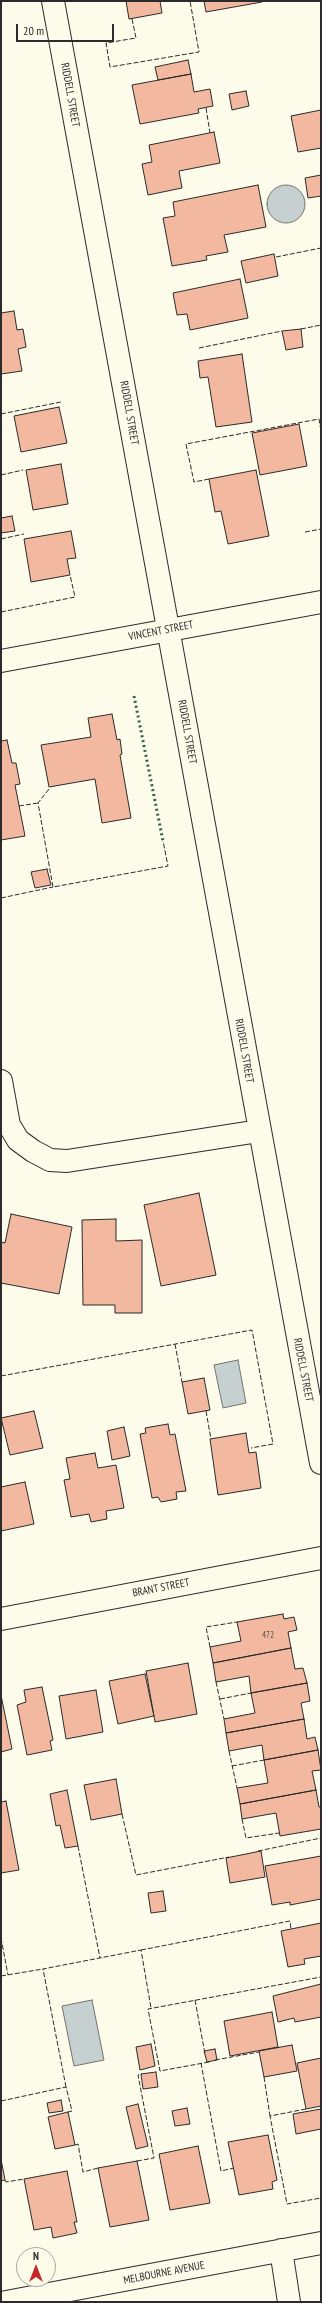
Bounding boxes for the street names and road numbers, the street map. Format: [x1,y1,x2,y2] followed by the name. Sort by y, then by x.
[58,62,82,128] street label: RIDDELL STREET
[117,380,141,446] street label: RIDDELL STREET
[127,618,195,644] street label: VINCENT STREET
[175,699,199,765] street label: RIDDELL STREET
[232,1018,256,1084] street label: RIDDELL STREET
[290,1337,316,1403] street label: RIDDELL STREET
[131,1576,191,1600] street label: BRANT STREET
[122,2259,206,2287] street label: MELBOURNE AVENUE

